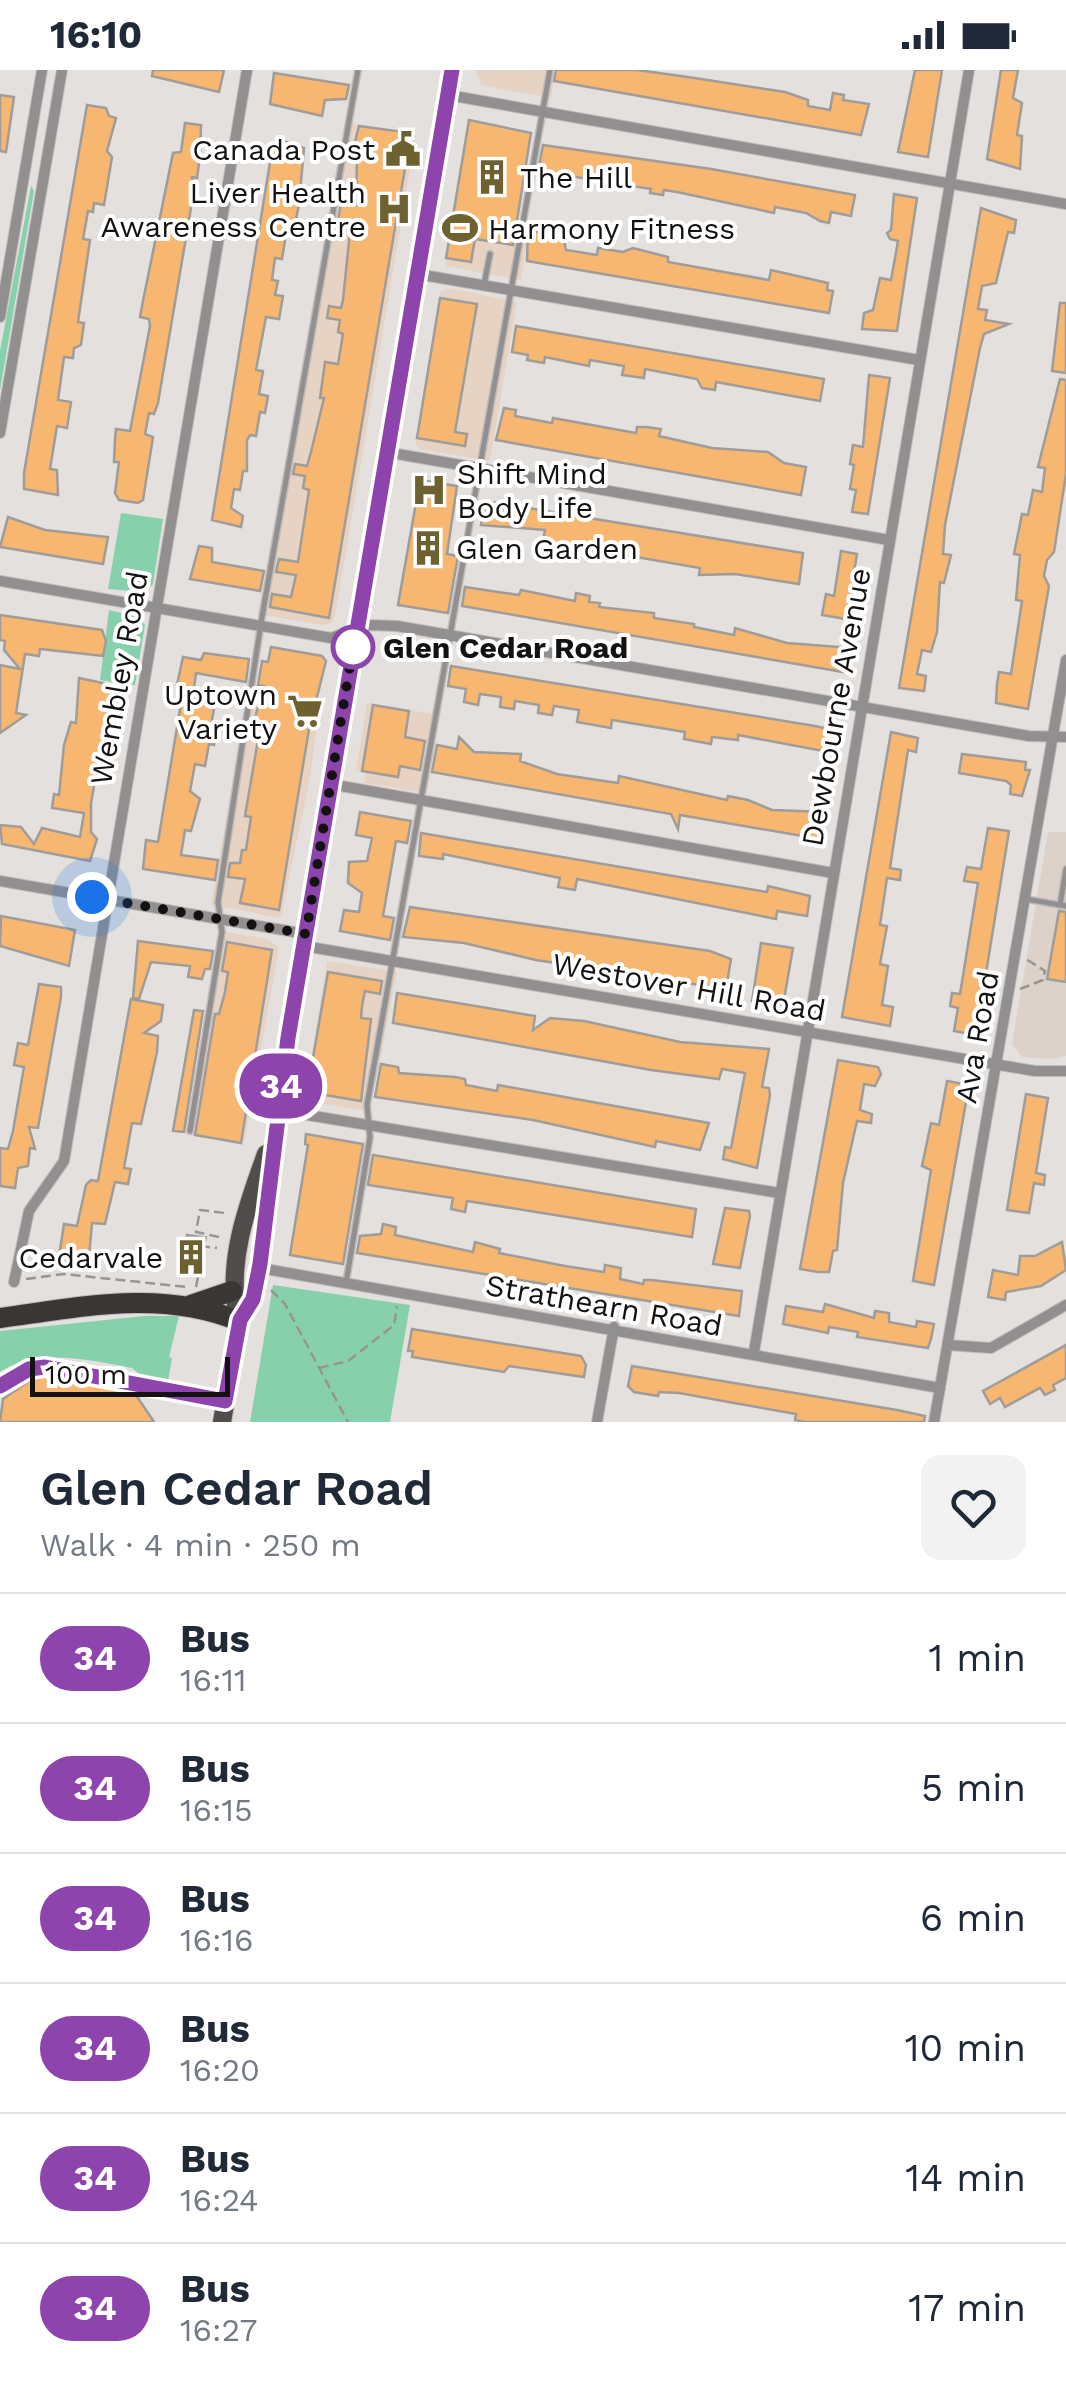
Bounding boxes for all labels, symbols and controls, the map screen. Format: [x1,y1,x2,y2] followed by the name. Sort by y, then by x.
[50,13,142,57] text: 16:10
[384,130,422,168] public building icon: Canada Post
[192,132,375,167] place label: Canada Post
[473,158,511,196] building icon: The Hill
[520,160,632,195] place label: The Hill
[101,175,366,244] place label: Liver Health Awareness Centre
[375,190,413,228] hospital icon: Liver Health Awareness Centre
[441,209,479,247] sports icon: Harmony Fitness
[488,211,735,246] place label: Harmony Fitness
[457,456,607,525] place label: Shift Mind Body Life
[410,471,448,509] hospital icon: Shift Mind Body Life
[409,529,447,567] building icon: Glen Garden
[456,531,638,566] place label: Glen Garden
[794,565,878,849] street label: Dewbourne Avenue
[83,568,155,788] street label: Wembley Road
[332,626,374,668] marker: Glen Cedar Road
[383,630,628,665] place label: Glen Cedar Road
[164,677,278,746] place label: Uptown Variety
[286,692,324,730] supermarket icon: Uptown Variety
[67,872,117,922] your location
[550,946,828,1028] street label: Westover Hill Road
[948,968,1006,1106] street label: Ava Road
[236,1054,326,1118] line badge: 34
[259,1065,303,1107] text: 34
[172,1238,210,1276] building icon: Cedarvale
[18,1240,163,1275] place label: Cedarvale
[483,1267,725,1343] street label: Strathearn Road
[30,1352,230,1396] scale bar
[45,1358,127,1391] text: 100 m
[921,1455,1026,1560] button: heart
[40,1460,433,1517] text: Glen Cedar Road
[40,1526,361,1564] text: Walk · 4 min · 250 m
[180,1617,250,1661] text: Bus
[928,1636,1026,1680] text: 1 min
[73,1637,117,1679] text: 34
[180,1661,246,1699] text: 16:11
[180,1747,250,1791] text: Bus
[921,1766,1026,1810] text: 5 min
[73,1767,117,1809] text: 34
[180,1791,253,1829] text: 16:15
[180,1877,250,1921] text: Bus
[920,1896,1026,1940] text: 6 min
[73,1897,117,1939] text: 34
[180,1921,253,1959] text: 16:16
[180,2007,250,2051] text: Bus
[905,2026,1026,2070] text: 10 min
[73,2027,117,2069] text: 34
[180,2051,260,2089] text: 16:20
[180,2137,250,2181] text: Bus
[905,2156,1026,2200] text: 14 min
[73,2157,117,2199] text: 34
[180,2181,259,2219] text: 16:24
[180,2267,250,2311] text: Bus
[908,2286,1026,2330] text: 17 min
[73,2287,117,2329] text: 34
[180,2311,257,2349] text: 16:27

